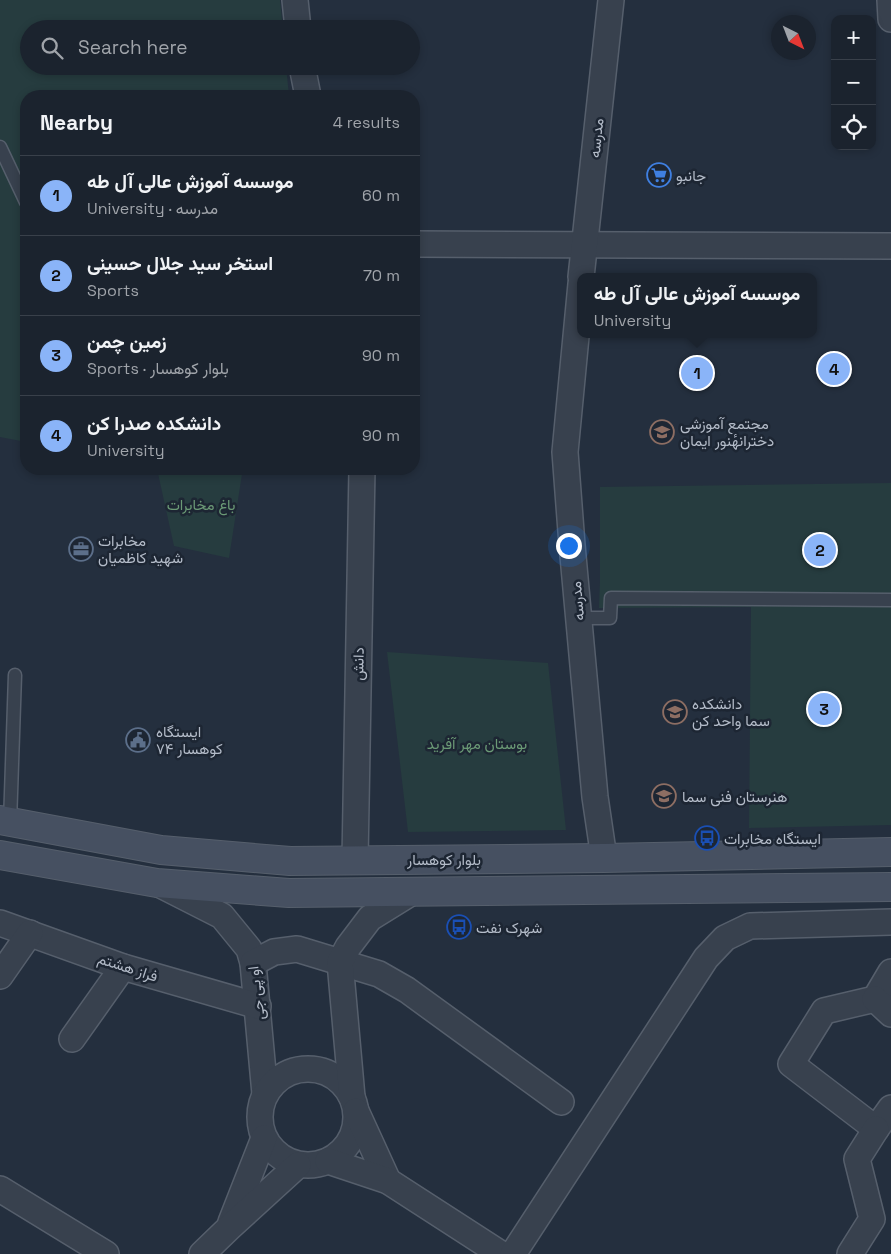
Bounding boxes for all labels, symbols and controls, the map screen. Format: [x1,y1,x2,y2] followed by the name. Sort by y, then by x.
[771,15,816,60] north arrow
[831,15,876,150] map controls
[831,15,876,60] button: +
[20,20,420,75] search box
[38,34,66,62] icon: search
[78,35,188,60] text: Search here
[831,60,876,105] button: −
[831,105,876,150] button: locate
[40,109,113,136] text: Nearby
[333,112,400,133] text: 4 results
[584,117,608,159] street label: مدرسه
[646,162,672,188] supermarket icon: جانبو
[676,166,706,185] place label: جانبو
[87,169,294,194] text: موسسه آموزش عالی آل طه
[52,185,60,206] text: 1
[362,185,400,206] text: 60 m
[87,198,218,219] text: University · مدرسه
[87,251,273,276] text: استخر سید جلال حسینی
[51,265,61,286] text: 2
[363,265,400,286] text: 70 m
[577,273,817,338] popup
[87,280,139,301] text: Sports
[594,281,800,306] text: موسسه آموزش عالی آل طه
[594,310,671,331] text: University
[87,329,167,354] text: زمین چمن
[51,345,61,366] text: 3
[362,345,400,366] text: 90 m
[818,350,850,388] pin: 4
[681,354,713,392] pin: 1
[87,358,229,379] text: Sports · بلوار کوهسار
[87,411,221,436] text: دانشکده صدرا کن
[680,414,774,450] place label: مجتمع آموزشی دخترانهٔنور ایمان
[649,419,675,445] school or university icon: مجتمع آموزشی دخترانهٔنور ایمان
[51,425,61,446] text: 4
[362,425,400,446] text: 90 m
[87,440,165,461] text: University
[167,495,235,516] park label: باغ مخابرات
[98,531,183,567] place label: مخابرات شهید کاظمیان
[804,531,836,569] pin: 2
[556,533,582,559] your location
[68,536,94,562] office icon: مخابرات شهید کاظمیان
[566,580,588,622] street label: مدرسه
[348,647,369,681] street label: دانش
[808,690,840,728] pin: 3
[692,694,770,731] place label: دانشکده سما واحد کن
[662,699,688,725] school or university icon: دانشکده سما واحد کن
[156,722,223,758] place label: ایستگاه ۷۴ کوهسار
[125,727,151,753] public building icon: ایستگاه ۷۴ کوهسار
[427,734,527,753] park label: بوستان مهر آفرید
[651,783,677,809] school or university icon: هنرستان فنی سما
[682,787,787,807] place label: هنرستان فنی سما
[694,825,720,851] bus stop icon: ایستگاه مخابرات
[724,829,821,848] place label: ایستگاه مخابرات
[406,850,481,869] street label: بلوار کوهسار
[446,914,472,940] bus stop icon: شهرک نفت
[476,918,543,937] place label: شهرک نفت
[95,948,161,987] street label: فراز هشتم
[243,965,270,1021] street label: او پی جی

